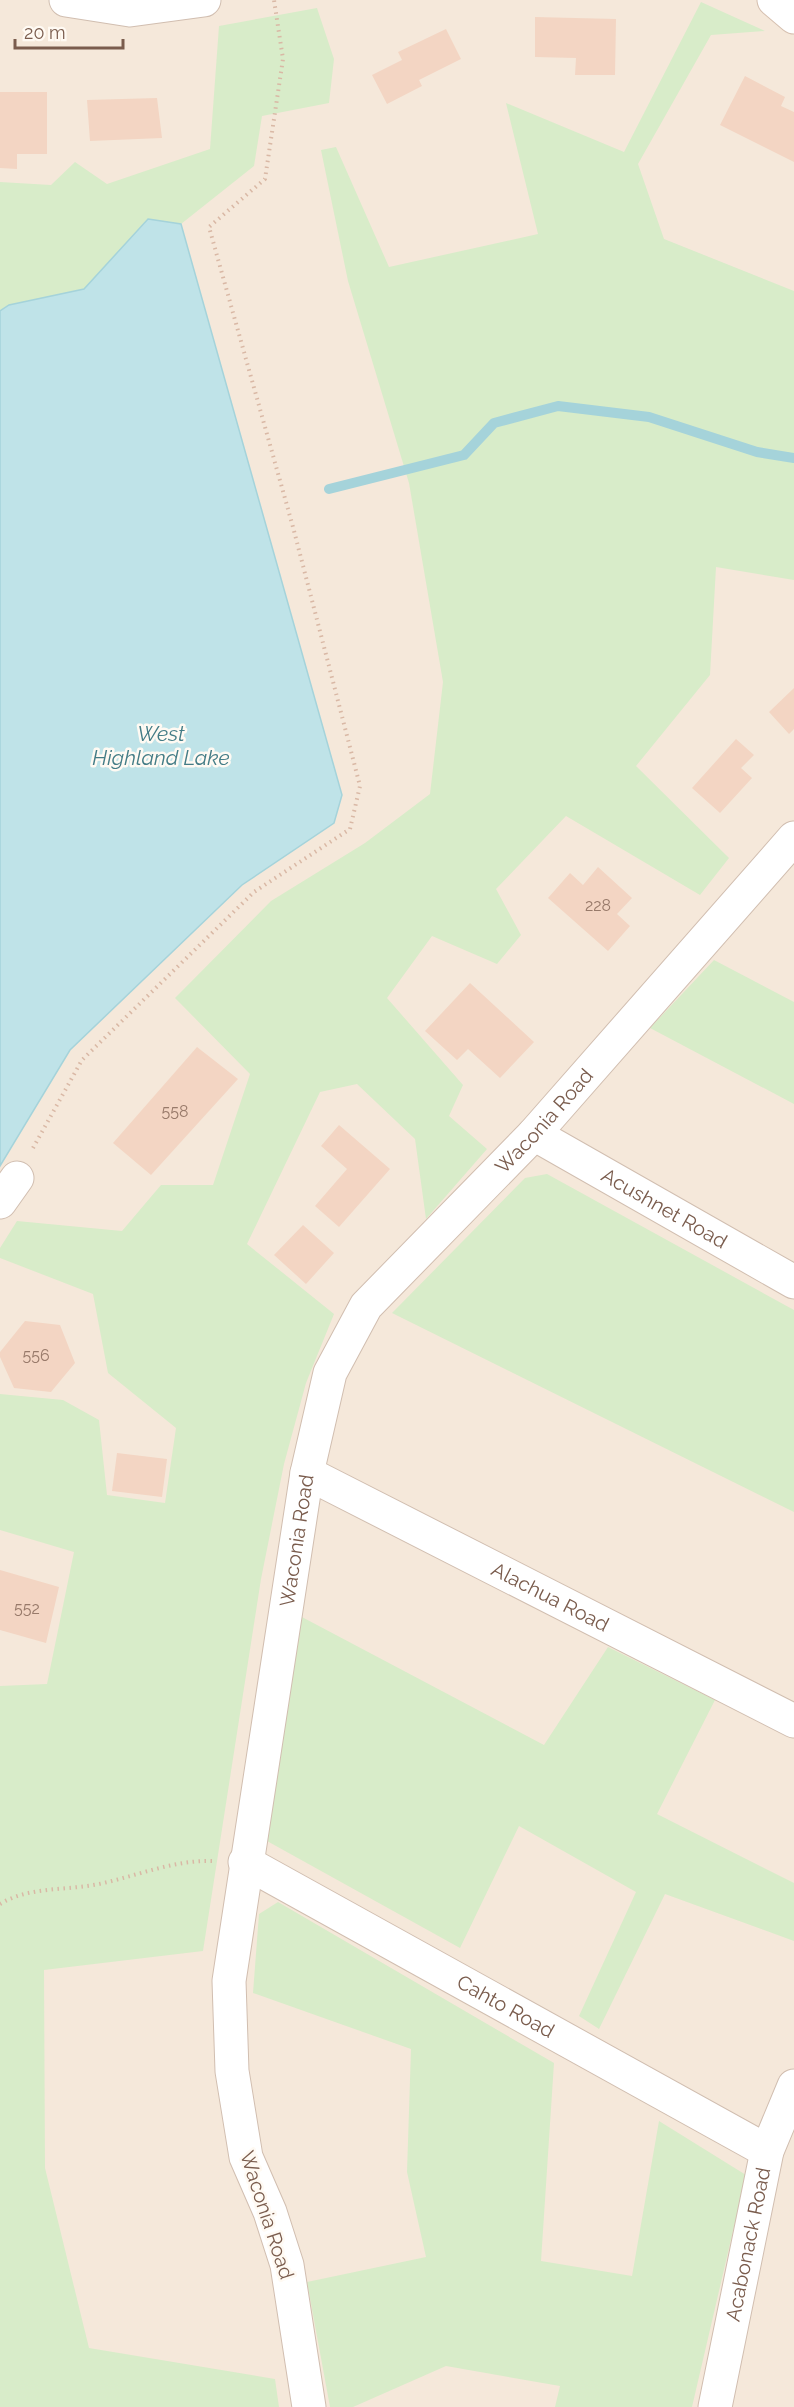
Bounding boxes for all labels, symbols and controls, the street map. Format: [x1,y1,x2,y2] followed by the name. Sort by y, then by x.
[15,12,123,50] scale bar
[24,22,66,43] text: 20 m
[92,721,230,770] water label: West Highland Lake
[585,896,611,915] house number: 228
[490,1064,598,1178] street label: Waconia Road
[162,1102,188,1121] house number: 558
[597,1163,731,1253] street label: Acushnet Road
[22,1346,50,1365] house number: 556
[275,1473,319,1609] street label: Waconia Road
[488,1557,613,1637] street label: Alachua Road
[14,1599,40,1618] house number: 552
[453,1970,559,2043] street label: Cahto Road
[235,2148,299,2282] street label: Waconia Road
[721,2165,775,2323] street label: Acabonack Road

